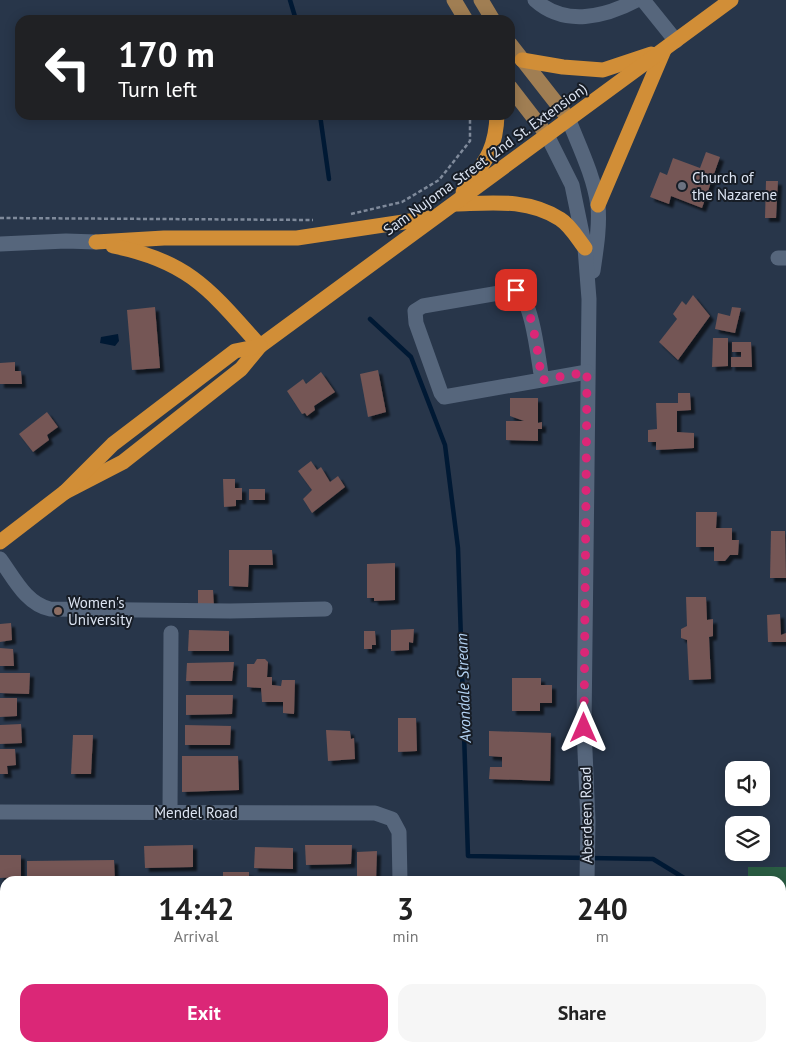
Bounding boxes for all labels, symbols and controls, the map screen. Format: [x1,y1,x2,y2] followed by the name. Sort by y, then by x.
[118,31,215,77] text: 170 m
[35,35,100,100] icon: left
[118,75,197,103] text: Turn left
[379,79,591,239] street label: Sam Nujoma Street (2nd St. Extension)
[692,168,777,204] place label: Church of the Nazarene
[676,180,688,192] marker: Church of the Nazarene
[495,269,537,311] pin
[502,276,530,304] icon: arrive
[68,593,132,629] place label: Women's University
[52,605,64,617] marker: Women's University
[451,633,475,744] water label: Avondale Stream
[557,701,609,753] position arrow
[725,761,770,861] map controls
[725,761,770,806] button: sound
[576,766,596,864] street label: Aberdeen Road
[154,803,238,822] street label: Mendel Road
[725,816,770,861] button: layers
[158,889,234,928] text: 14:42
[397,889,414,928] text: 3
[577,889,628,928] text: 240
[174,926,219,946] text: Arrival
[393,926,419,946] text: min
[596,926,609,946] text: m
[20,984,388,1042] button: Exit
[398,984,766,1042] button: Share

